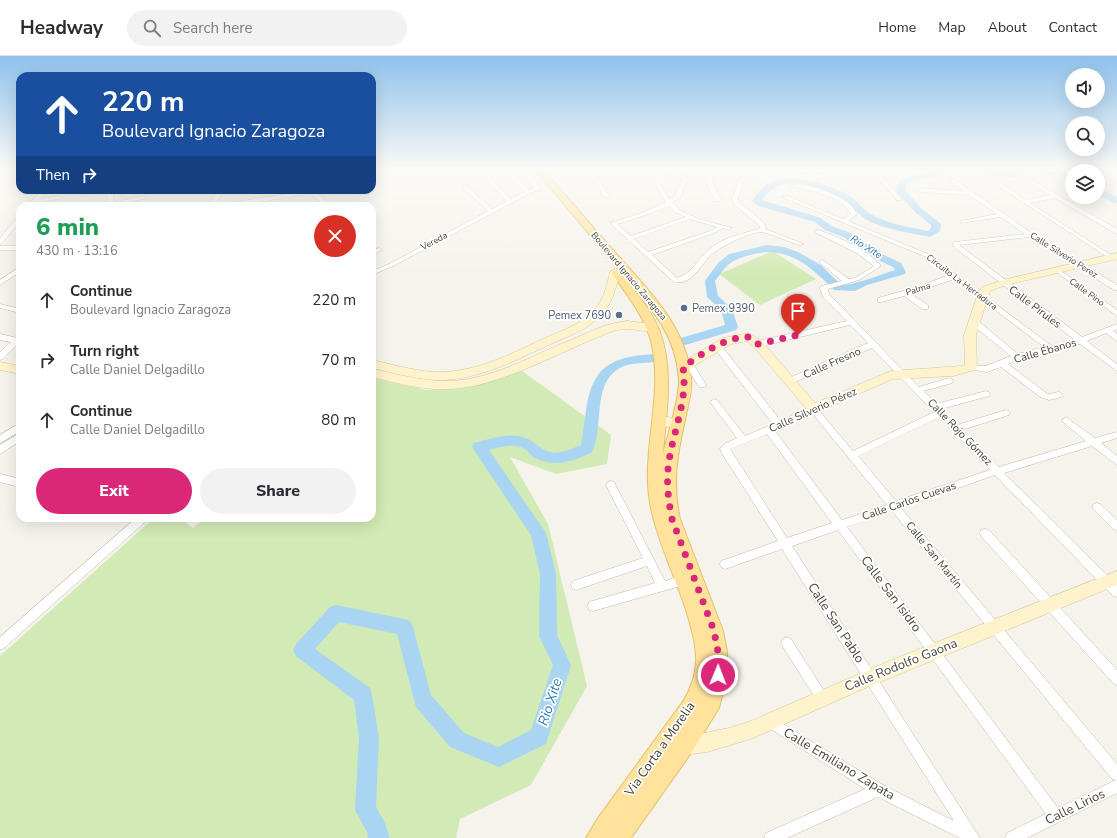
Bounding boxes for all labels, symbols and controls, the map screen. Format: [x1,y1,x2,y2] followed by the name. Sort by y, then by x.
[127,10,407,46] search box
[20,15,103,41] text: Headway
[141,17,163,39] icon: search
[173,18,253,38] text: Search here
[878,18,916,37] text: Home
[938,18,966,37] text: Map
[988,18,1027,37] text: About
[1049,18,1097,37] text: Contact
[1065,68,1105,204] map controls
[1065,68,1105,108] button: sound
[102,83,185,121] text: 220 m
[36,88,88,140] icon: ahead
[1065,116,1105,156] button: search
[102,119,325,143] text: Boulevard Ignacio Zaragoza
[78,164,100,186] icon: right
[1065,164,1105,204] button: layers
[36,165,70,185] text: Then
[36,211,99,243] text: 6 min
[314,215,356,257] button: close
[418,229,450,253] street label: Vereda
[589,229,670,323] street label: Boulevard Ignacio Zaragoza
[1028,229,1100,281] street label: Calle Silverio Perez
[848,232,885,262] water label: Rio Xite
[36,242,118,260] text: 430 m · 13:16
[924,251,1000,313] street label: Circuito La Herradura
[1067,275,1107,309] street label: Calle Pino
[904,279,932,298] street label: Palma
[70,281,132,301] text: Continue
[1006,282,1064,332] street label: Calle Pirules
[36,289,58,311] icon: ahead
[312,290,356,310] text: 220 m
[781,294,815,335] pin
[787,300,809,322] icon: arrive
[70,301,231,319] text: Boulevard Ignacio Zaragoza
[692,301,755,316] place label: Pemex 9390
[679,303,689,313] marker: Pemex 9390
[548,308,611,323] place label: Pemex 7690
[614,310,624,320] marker: Pemex 7690
[1012,334,1078,367] street label: Calle Ébanos
[70,341,139,361] text: Turn right
[801,344,863,382] street label: Calle Fresno
[36,349,58,371] icon: right
[321,350,356,370] text: 70 m
[70,361,205,379] text: Calle Daniel Delgadillo
[767,384,859,436] street label: Calle Silverio Pérez
[924,395,996,469] street label: Calle Rojo Gómez
[70,401,132,421] text: Continue
[36,409,58,431] icon: ahead
[321,410,356,430] text: 80 m
[70,421,205,439] text: Calle Daniel Delgadillo
[36,468,192,514] button: Exit
[200,468,356,514] button: Share
[860,478,958,524] street label: Calle Carlos Cuevas
[902,518,966,592] street label: Calle San Martín
[856,552,926,636] street label: Calle San Isidro
[803,579,869,667] street label: Calle San Pablo
[842,634,960,696] street label: Calle Rodolfo Gaona
[697,654,739,696] position arrow
[533,675,567,728] water label: Rio Xite
[620,698,699,801] street label: Via Corta a Morelia
[780,724,898,804] street label: Calle Emiliano Zapata
[1042,785,1108,829] street label: Calle Lirios

